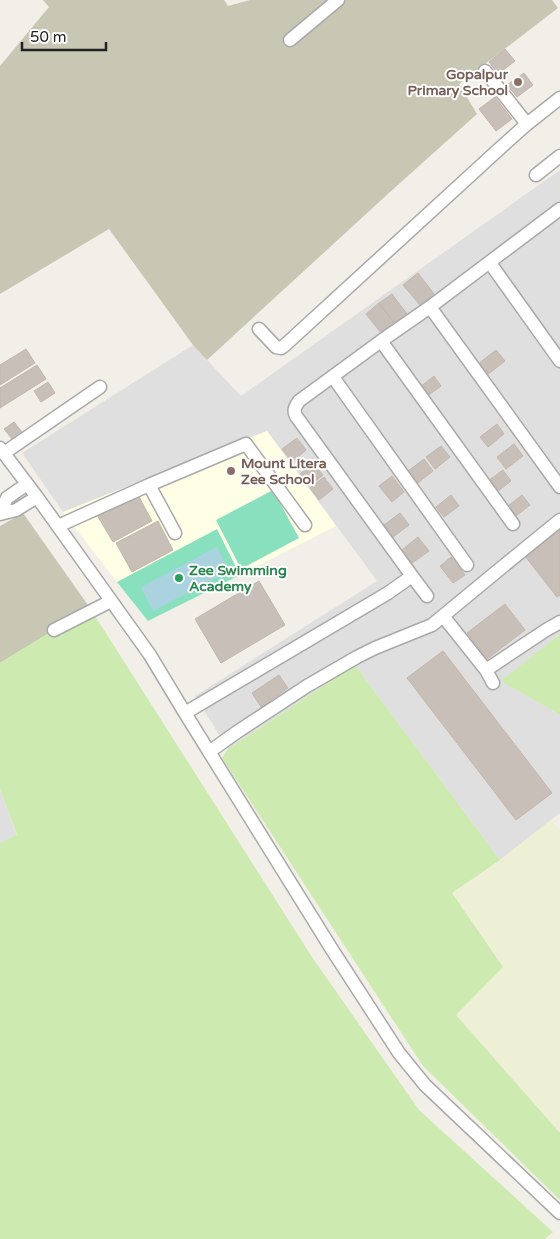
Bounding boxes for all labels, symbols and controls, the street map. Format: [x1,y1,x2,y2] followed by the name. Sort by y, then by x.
[22,20,106,52] scale bar
[30,28,67,46] text: 50 m
[407,66,509,99] place label: Gopalpur Primary School
[512,76,524,88] marker: Gopalpur Primary School
[241,455,327,488] place label: Mount Litera Zee School
[225,465,237,477] marker: Mount Litera Zee School
[189,562,287,595] place label: Zee Swimming Academy
[173,572,185,584] marker: Zee Swimming Academy

